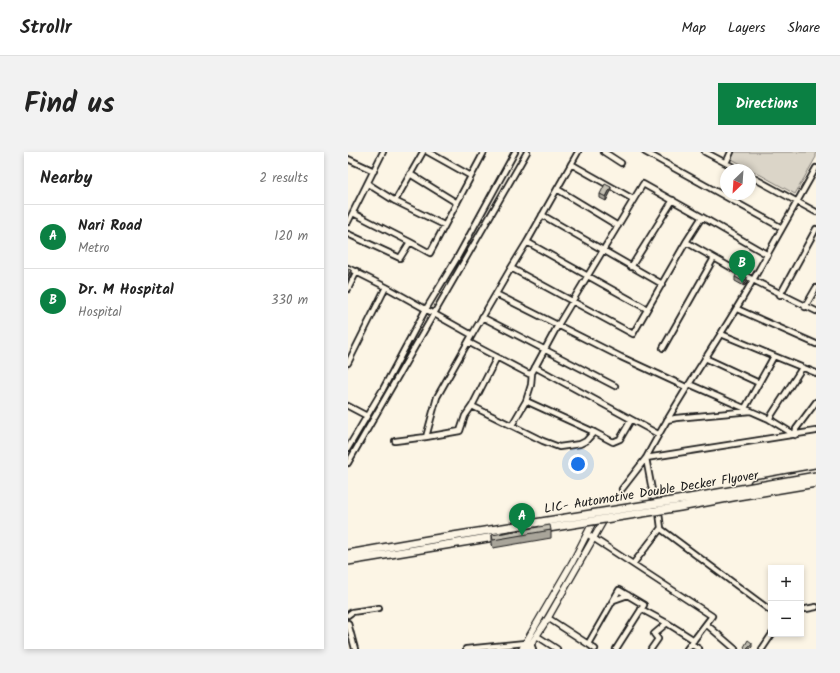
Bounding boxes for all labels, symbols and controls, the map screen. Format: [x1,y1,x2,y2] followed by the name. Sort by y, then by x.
[20,13,72,43] text: Strollr
[682,17,706,39] text: Map
[728,17,766,39] text: Layers
[788,17,820,39] text: Share
[24,82,115,127] text: Find us
[718,83,816,125] button: Directions
[720,164,756,200] north arrow
[40,165,92,192] text: Nearby
[260,168,308,189] text: 2 results
[78,214,142,238] text: Nari Road
[49,226,57,247] text: A
[274,226,308,247] text: 120 m
[78,238,109,259] text: Metro
[729,250,755,283] pin: B
[78,278,174,302] text: Dr. M Hospital
[49,290,57,311] text: B
[271,290,308,311] text: 330 m
[78,302,122,323] text: Hospital
[568,454,588,474] your location
[543,465,761,520] street label: LIC- Automotive Double Decker Flyover
[509,503,535,536] pin: A
[768,565,804,637] map controls
[768,565,804,601] button: +
[768,601,804,637] button: −

